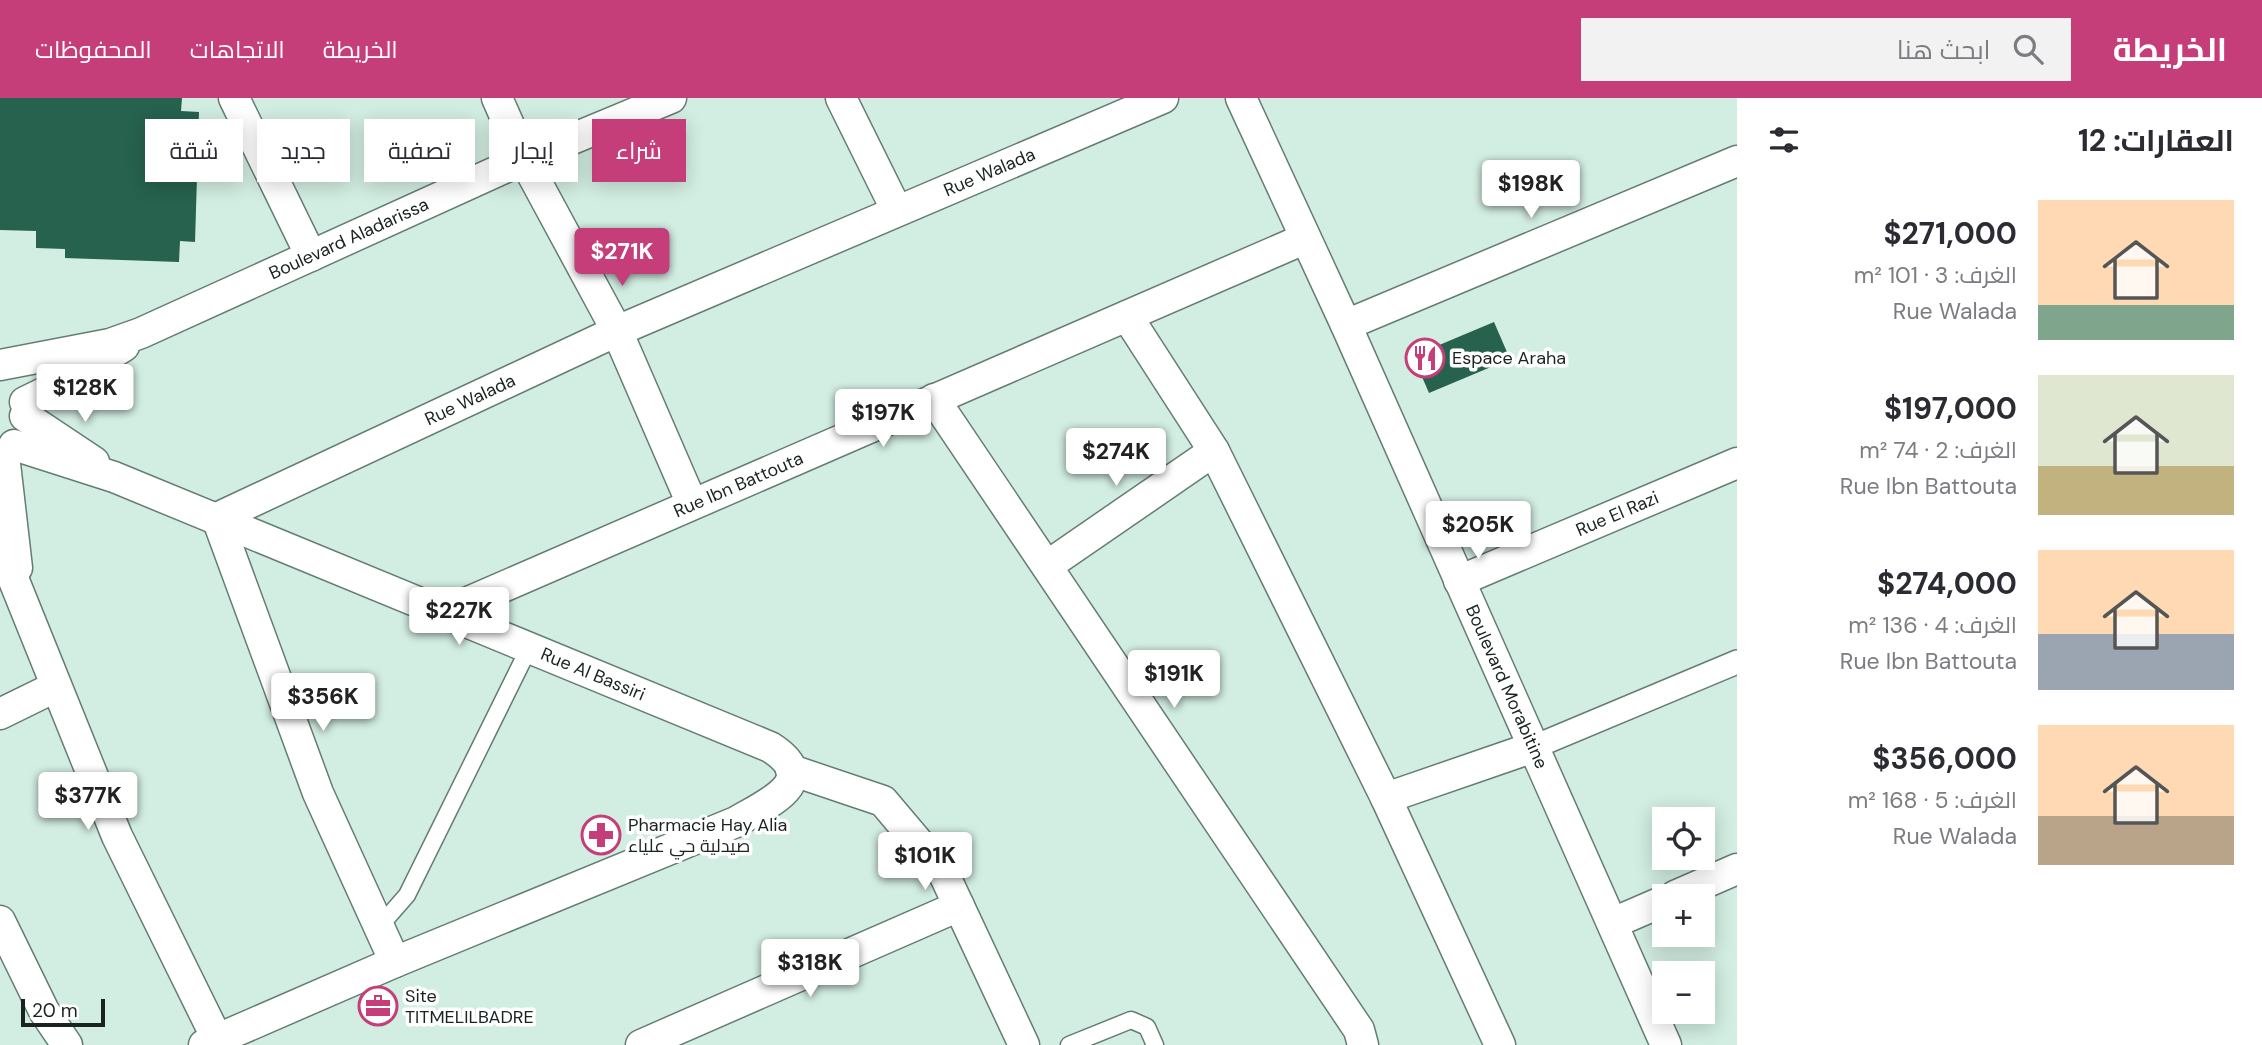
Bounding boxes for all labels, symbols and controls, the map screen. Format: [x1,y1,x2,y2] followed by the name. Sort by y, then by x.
[1581,18,2071,81] search box
[2113,28,2227,71] text: الخريطة
[2009,30,2047,68] icon: search
[1897,33,1991,67] text: ابحث هنا
[35,34,152,65] text: المحفوظات
[190,34,285,65] text: الاتجاهات
[323,34,398,65] text: الخريطة
[145,119,243,182] chip: شقة
[257,119,350,182] chip: جديد
[364,119,475,182] chip: تصفية
[489,119,578,182] chip: إيجار
[592,119,686,182] chip: شراء
[1765,121,1803,159] icon: filters
[2078,121,2234,160] text: العقارات: 12
[940,142,1039,202] street label: Rue Walada
[1482,160,1580,220] pin: $198K
[1498,168,1564,198] text: $198K
[265,192,432,285] street label: Boulevard Aladarissa
[1883,214,2017,253] text: $271,000
[573,228,671,288] pin: $271K
[2094,228,2178,312] icon: home
[590,236,654,266] text: $271K
[1854,260,2017,290] text: الغرف: 3 · 101 m²
[1893,296,2017,326] text: Rue Walada
[1404,337,1446,379] restaurant icon: Espace Araha
[1452,346,1566,370] place label: Espace Araha
[36,364,134,424] pin: $128K
[421,368,519,431] street label: Rue Walada
[53,372,117,402] text: $128K
[1884,389,2017,428] text: $197,000
[834,390,932,449] pin: $197K
[851,397,915,427] text: $197K
[2094,403,2178,487] icon: home
[1067,428,1165,488] pin: $274K
[1859,435,2017,465] text: الغرف: 2 · 74 m²
[1082,436,1150,466] text: $274K
[670,446,807,523] street label: Rue Ibn Battouta
[1840,471,2017,501] text: Rue Ibn Battouta
[1572,486,1662,542] street label: Rue El Razi
[1429,502,1527,561] pin: $205K
[1442,509,1514,539] text: $205K
[1877,564,2017,603] text: $274,000
[2094,578,2178,662] icon: home
[410,588,508,647] pin: $227K
[425,595,493,625] text: $227K
[1460,601,1554,772] street label: Boulevard Morabitine
[1848,610,2017,640] text: الغرف: 4 · 136 m²
[537,642,649,706] street label: Rue Al Bassiri
[1840,646,2017,676] text: Rue Ibn Battouta
[1125,650,1223,710] pin: $191K
[1144,658,1204,688] text: $191K
[274,674,372,733] pin: $356K
[287,681,359,711] text: $356K
[1872,739,2017,778] text: $356,000
[2094,753,2178,837] icon: home
[39,772,137,832] pin: $377K
[54,780,122,810] text: $377K
[1848,785,2017,815] text: الغرف: 5 · 168 m²
[1652,807,1715,1024] map controls
[1652,807,1715,870] button: locate
[628,813,787,860] place label: Pharmacie Hay Alia صيدلية حي علياء
[580,814,622,856] pharmacy icon: Pharmacie Hay Alia صيدلية حي علياء
[1893,821,2017,851] text: Rue Walada
[876,832,974,892] pin: $101K
[894,840,956,870] text: $101K
[1652,884,1715,947] button: +
[761,940,859,999] pin: $318K
[777,947,843,977] text: $318K
[1652,961,1715,1024] button: −
[405,984,534,1029] place label: Site TITMELILBADRE
[357,985,399,1027] office icon: Site TITMELILBADRE
[21,996,105,1028] scale bar
[32,998,78,1023] text: 20 m

